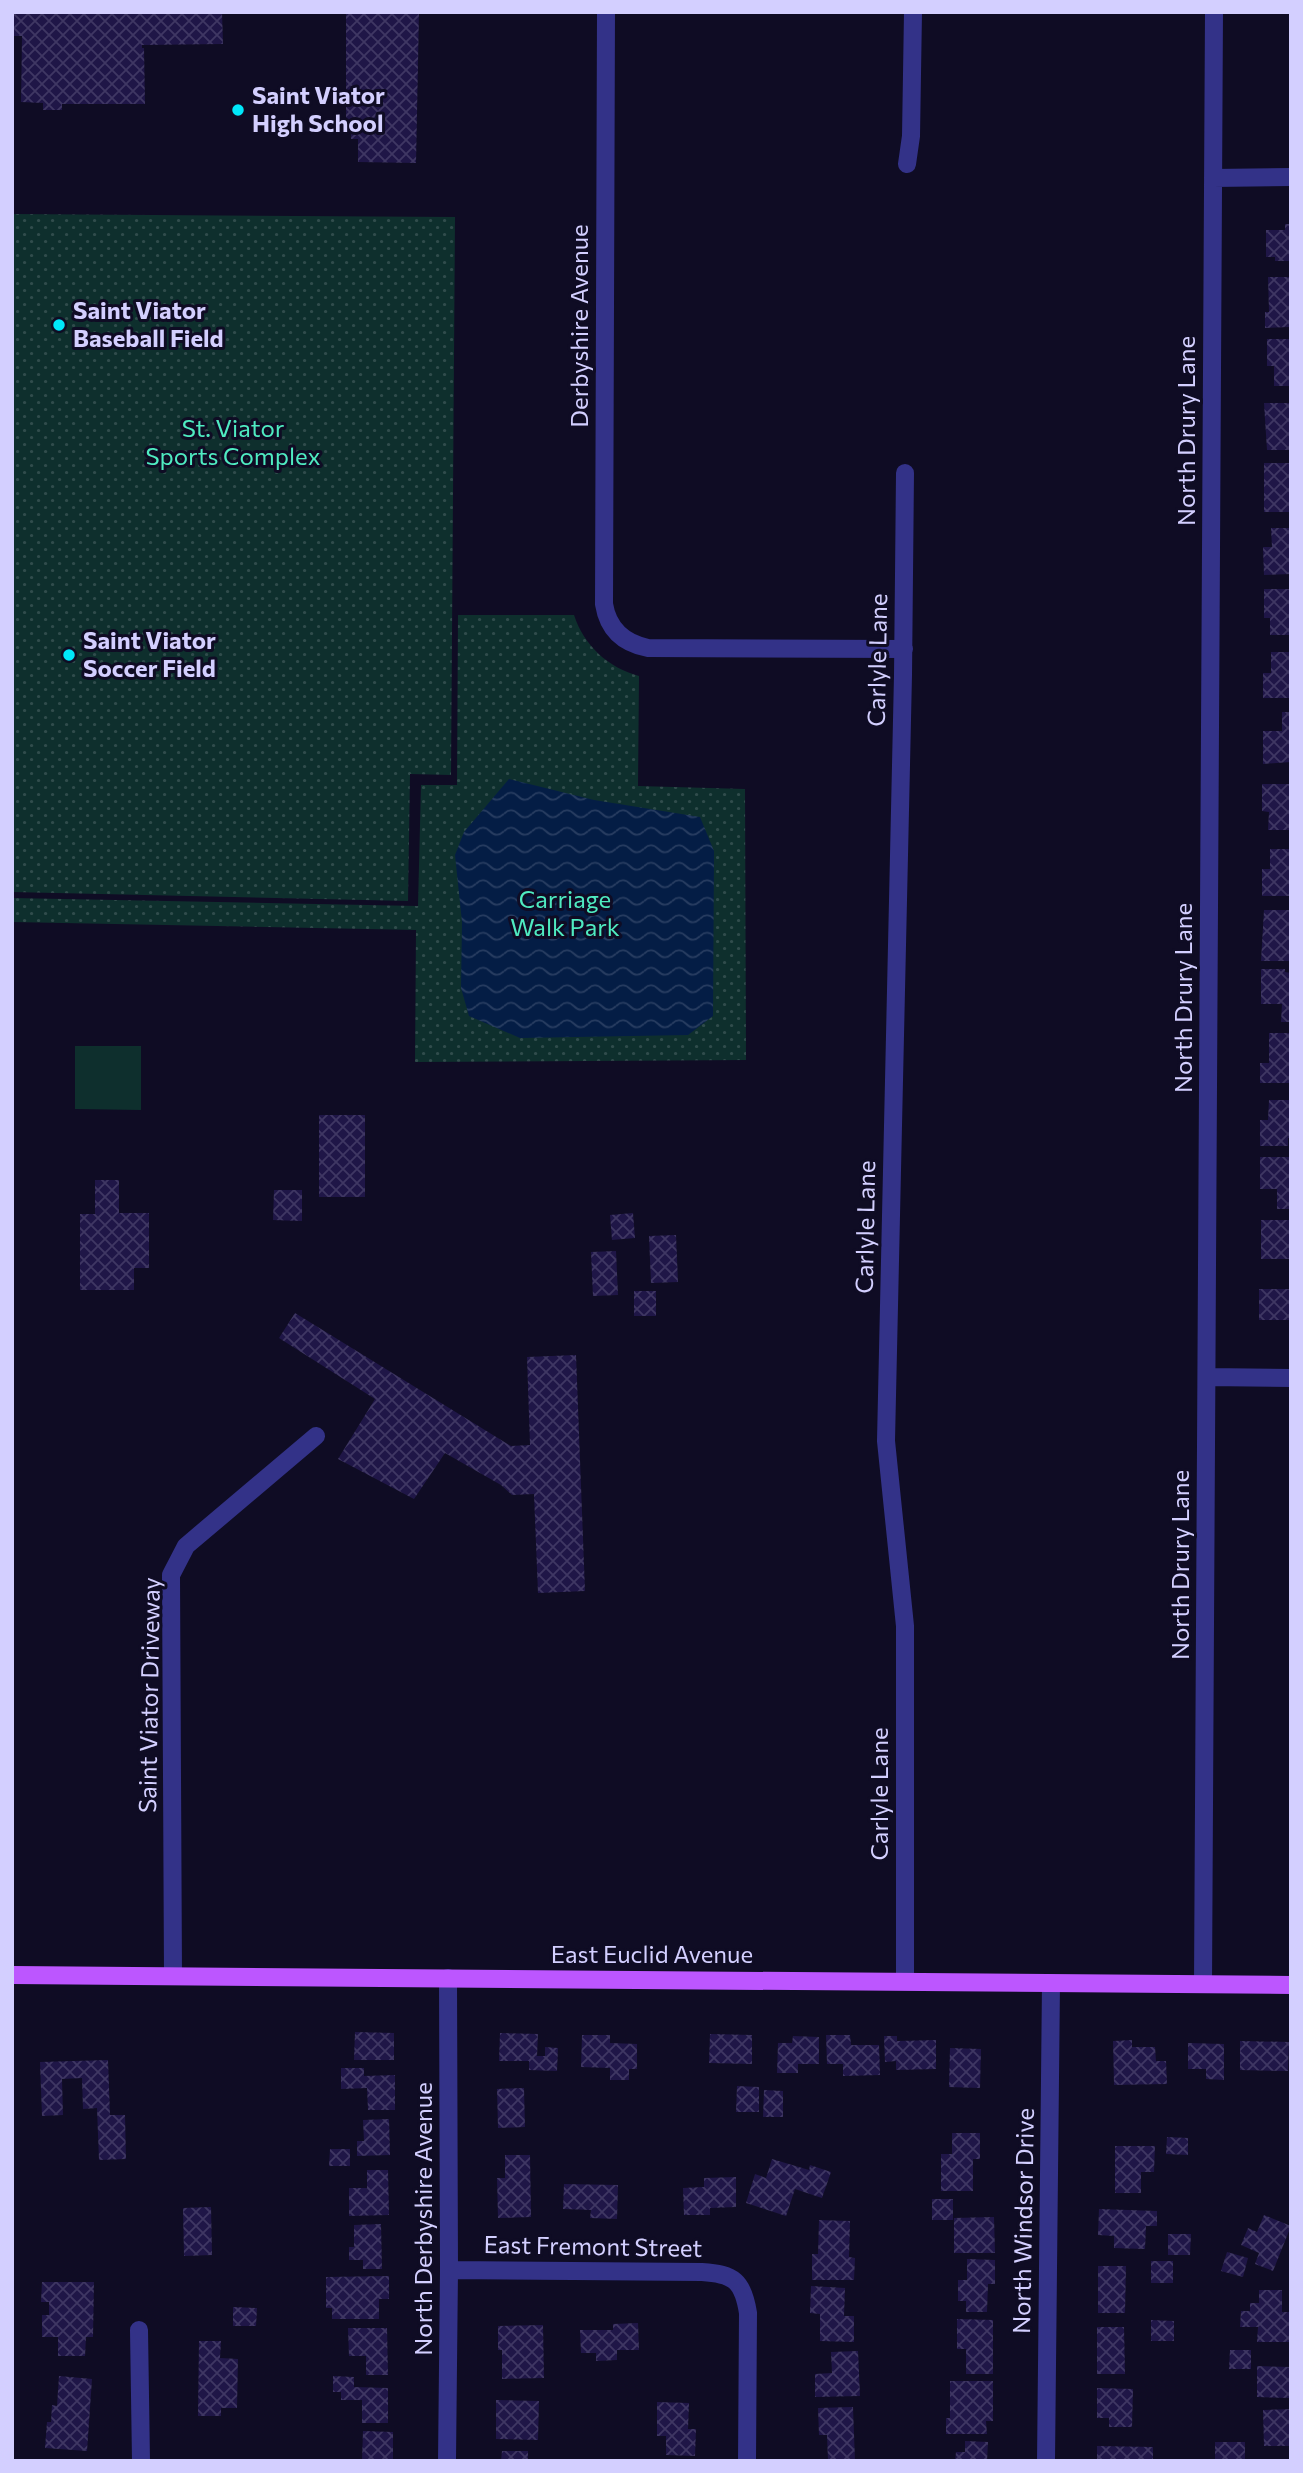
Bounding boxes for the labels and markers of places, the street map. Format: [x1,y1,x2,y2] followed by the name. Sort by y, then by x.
[252,80,385,137] place label: Saint Viator High School
[230,102,246,118] marker: Saint Viator High School
[73,295,224,352] place label: Saint Viator Baseball Field
[51,317,67,333] marker: Saint Viator Baseball Field
[83,625,216,682] place label: Saint Viator Soccer Field
[61,647,77,663] marker: Saint Viator Soccer Field

